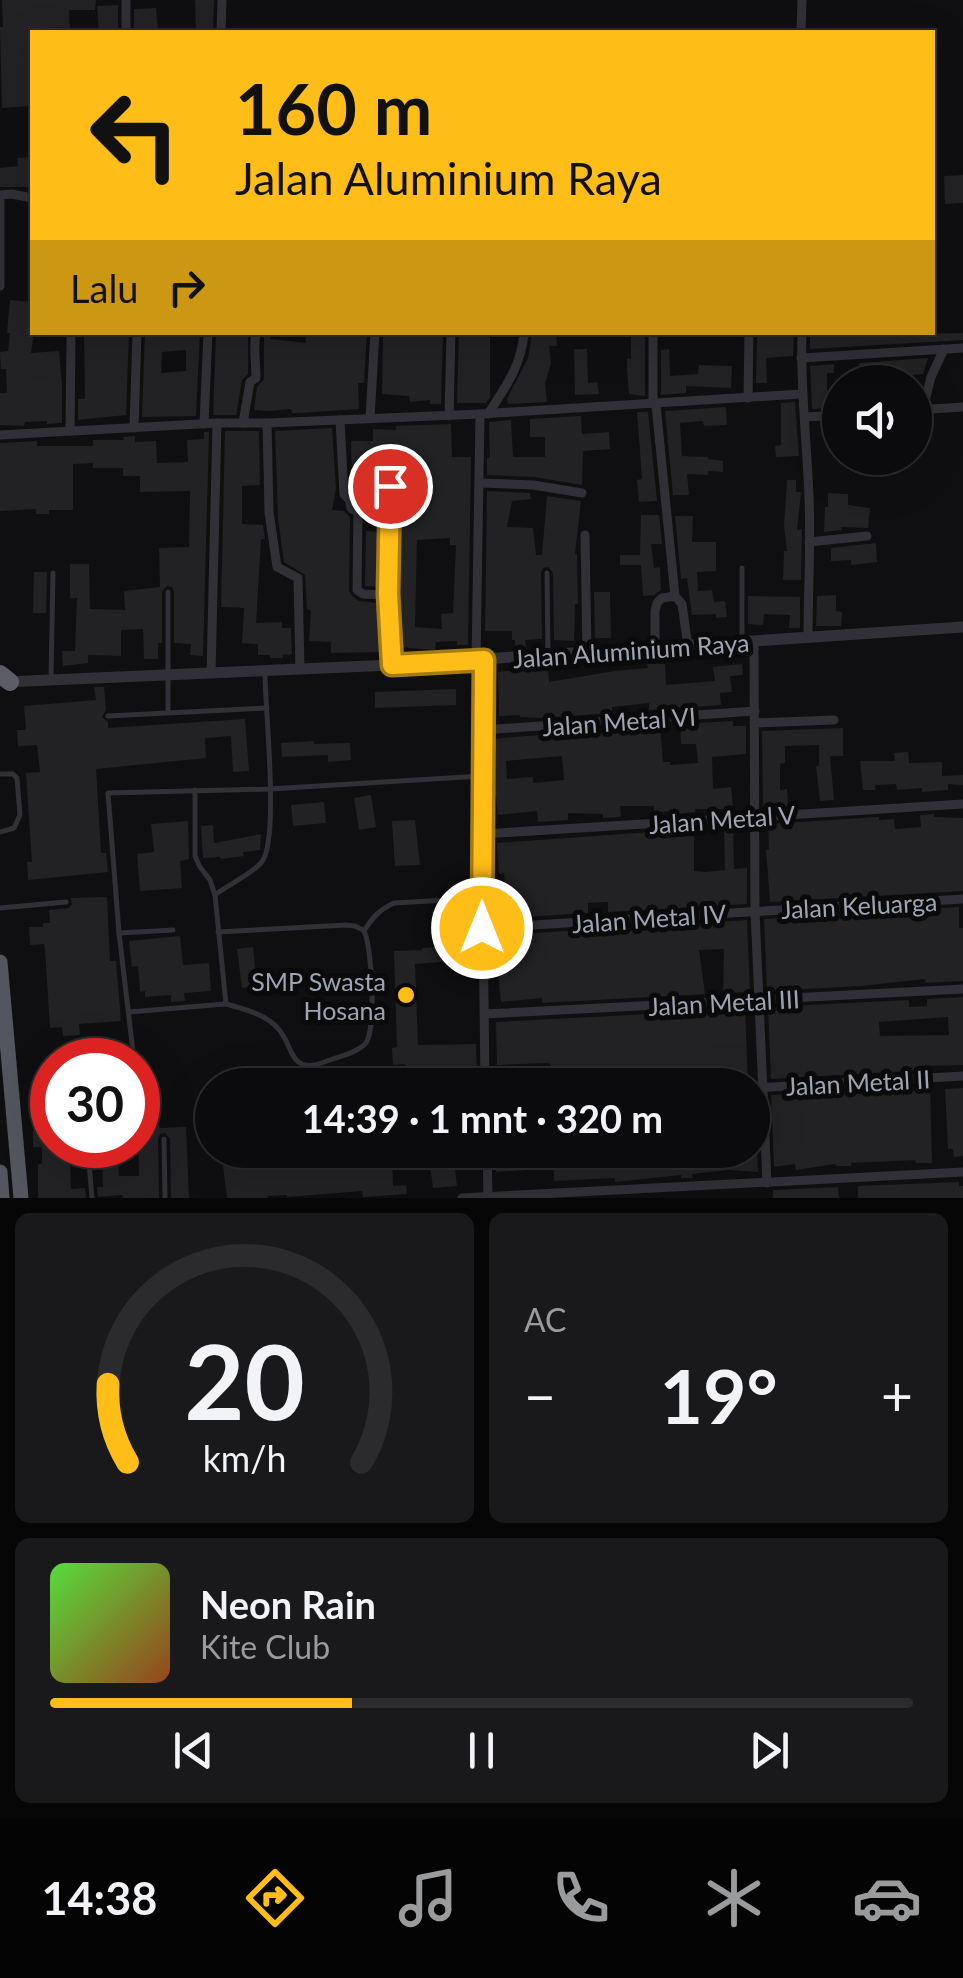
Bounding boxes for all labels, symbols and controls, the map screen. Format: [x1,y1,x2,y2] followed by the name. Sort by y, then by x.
[235,66,432,150] text: 160 m
[70,70,200,200] icon: left
[235,151,662,205] text: Jalan Aluminium Raya
[159,260,214,315] icon: right
[70,265,139,311] text: Lalu
[822,365,932,475] map controls
[822,365,932,475] button: sound
[348,444,433,529] pin
[363,459,418,514] icon: arrive
[512,627,750,673] street label: Jalan Aluminium Raya
[541,701,697,741] street label: Jalan Metal VI
[648,799,796,839] street label: Jalan Metal V
[430,876,534,980] position arrow
[780,886,938,924] street label: Jalan Keluarga
[571,898,727,938] street label: Jalan Metal IV
[251,966,386,1025] place label: SMP Swasta Hosana
[647,983,801,1021] street label: Jalan Metal III
[395,984,417,1006] marker: SMP Swasta Hosana
[30,1038,160,1168] speed limit sign: 30
[785,1063,931,1101] street label: Jalan Metal II
[302,1095,663,1141] text: 14:39 · 1 mnt · 320 m
[524,1300,566,1339] text: AC
[184,1317,305,1442] text: 20
[659,1350,778,1440] text: 19°
[524,1362,556,1428] text: −
[881,1362,913,1428] text: +
[203,1437,286,1480] text: km/h
[200,1581,376,1627] text: Neon Rain
[200,1627,330,1666] text: Kite Club
[166,1723,221,1778] icon: previous
[454,1723,509,1778] icon: pause
[742,1723,797,1778] icon: next
[240,1863,310,1933] icon: directions
[393,1863,463,1933] icon: music
[546,1863,616,1933] icon: phone
[699,1863,769,1933] icon: climate
[852,1863,922,1933] icon: car
[41,1871,157,1925] text: 14:38

